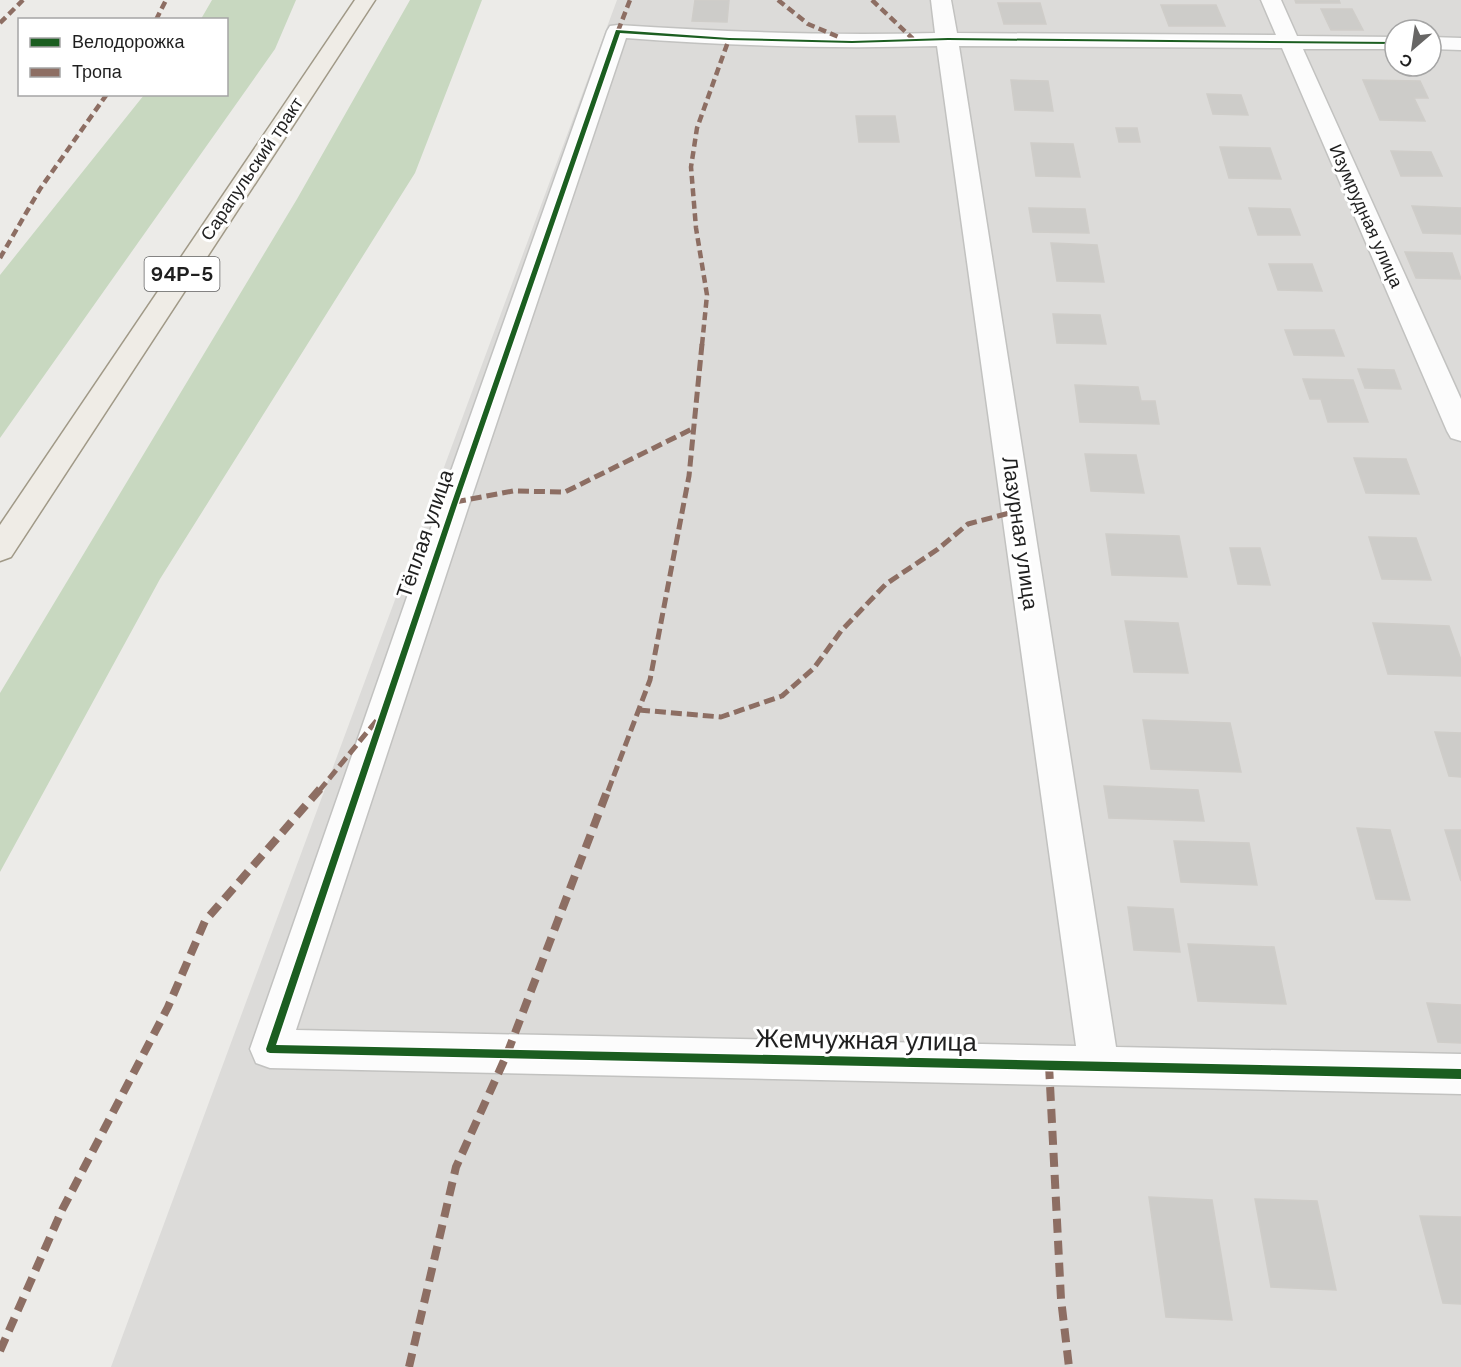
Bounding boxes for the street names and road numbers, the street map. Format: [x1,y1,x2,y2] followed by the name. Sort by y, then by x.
[195,93,309,245] street label: Сарапульский тракт
[1324,140,1409,293] street label: Изумрудная улица
[144,257,219,291] road number: 94Р-5
[995,455,1045,612] street label: Лазурная улица
[390,466,460,602] street label: Тёплая улица
[755,1021,978,1059] street label: Жемчужная улица

